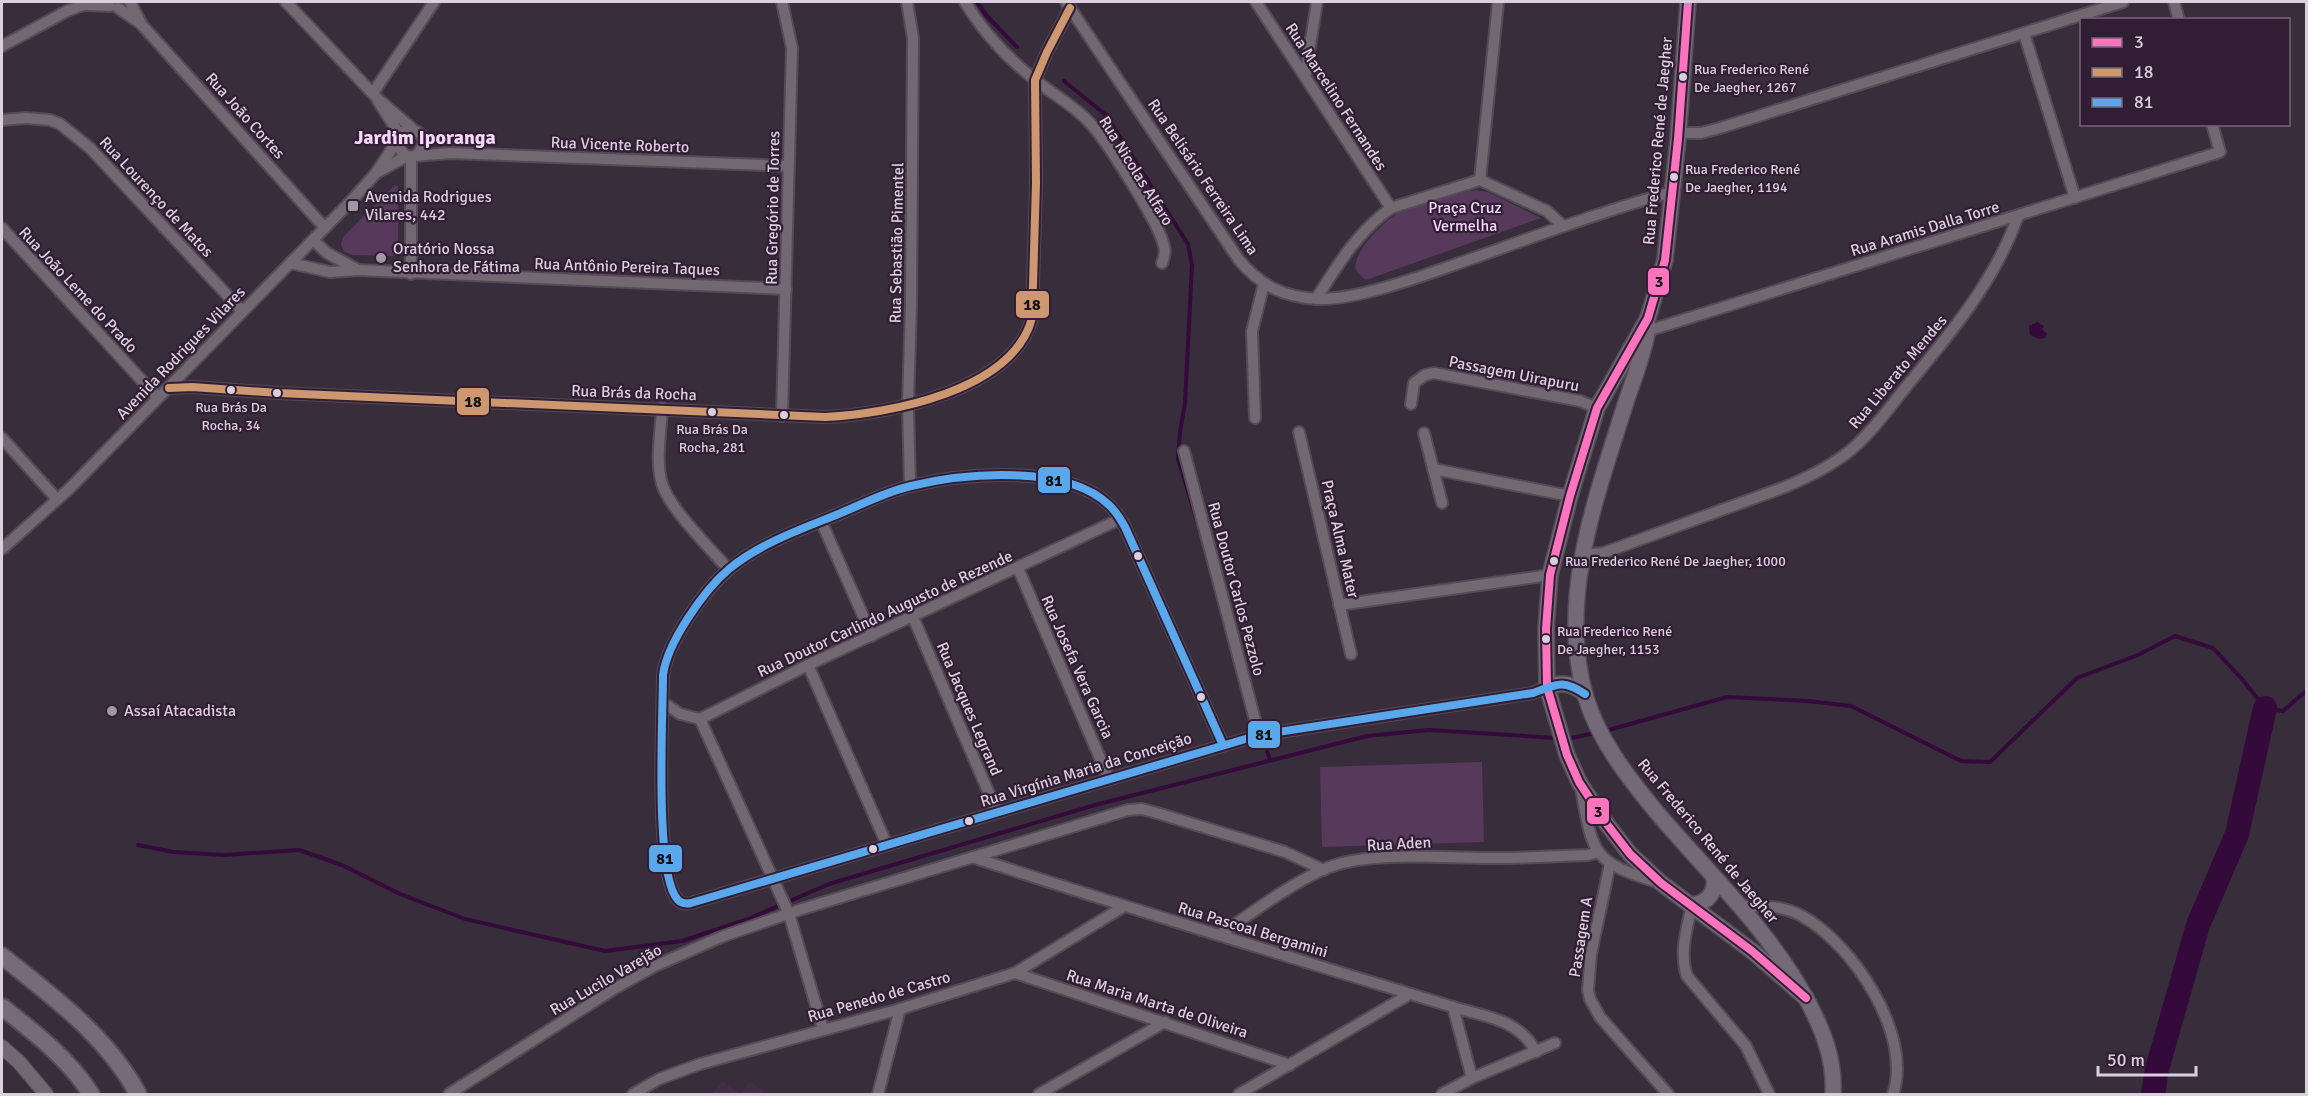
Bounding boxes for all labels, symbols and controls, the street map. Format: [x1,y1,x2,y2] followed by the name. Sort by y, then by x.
[2080,18,2290,126] legend
[1281,19,1391,175] street label: Rua Marcelino Fernandes
[2134,31,2144,53] text: 3
[1639,36,1677,246] street label: Rua Frederico René de Jaegher
[1694,61,1809,96] place label: Rua Frederico René De Jaegher, 1267
[2134,61,2153,83] text: 18
[201,69,289,163] street label: Rua João Cortes
[1677,71,1689,83] marker: Rua Frederico René De Jaegher, 1267
[2134,91,2153,113] text: 81
[1143,95,1263,259] street label: Rua Belisário Ferreira Lima
[1094,112,1178,230] street label: Rua Nicolas Alfaro
[354,125,496,150] district label: Jardim Iporanga
[762,131,784,285] street label: Rua Gregório de Torres
[95,132,217,262] street label: Rua Lourenço de Matos
[550,133,690,157] street label: Rua Vicente Roberto
[1685,161,1800,196] place label: Rua Frederico René De Jaegher, 1194
[886,162,908,324] street label: Rua Sebastião Pimentel
[1668,171,1680,183] marker: Rua Frederico René De Jaegher, 1194
[365,187,492,225] place label: Avenida Rodrigues Vilares, 442
[1848,197,2002,261] street label: Rua Aramis Dalla Torre
[1428,198,1502,236] park label: Praça Cruz Vermelha
[346,199,360,213] marker: Avenida Rodrigues Vilares, 442
[14,223,142,357] street label: Rua João Leme do Prado
[393,239,520,277] place label: Oratório Nossa Senhora de Fátima
[374,251,388,265] marker: Oratório Nossa Senhora de Fátima
[534,254,720,280] street label: Rua Antônio Pereira Taques
[1647,267,1670,296] line badge: 3
[1655,272,1663,292] text: 3
[112,282,250,424] street label: Avenida Rodrigues Vilares
[1015,290,1050,319] line badge: 18
[1023,295,1041,315] text: 18
[1844,311,1952,433] street label: Rua Liberato Mendes
[1447,352,1581,396] street label: Passagem Uirapuru
[571,381,697,405] street label: Rua Brás da Rocha
[225,384,237,396] marker: Rua Brás Da Rocha, 34
[271,387,283,399] unlabelled marker
[456,387,490,416] line badge: 18
[464,392,482,412] text: 18
[195,399,267,434] place label: Rua Brás Da Rocha, 34
[706,406,718,418] marker: Rua Brás Da Rocha, 281
[778,409,790,421] unlabelled marker
[676,421,748,456] place label: Rua Brás Da Rocha, 281
[1037,466,1071,494] line badge: 81
[1045,471,1063,491] text: 81
[1317,478,1363,600] street label: Praça Alma Mater
[1203,500,1269,678] street label: Rua Doutor Carlos Pezzolo
[754,546,1016,682] street label: Rua Doutor Carlindo Augusto de Rezende
[1132,550,1144,562] unlabelled marker
[1565,553,1786,570] place label: Rua Frederico René De Jaegher, 1000
[1548,555,1560,567] marker: Rua Frederico René De Jaegher, 1000
[1036,592,1118,742] street label: Rua Josefa Vera Garcia
[1557,623,1672,658] place label: Rua Frederico René De Jaegher, 1153
[1540,633,1552,645] marker: Rua Frederico René De Jaegher, 1153
[932,639,1006,779] street label: Rua Jacques Legrand
[1195,691,1207,703] unlabelled marker
[124,701,236,721] place label: Assaí Atacadista
[105,704,119,718] marker: Assaí Atacadista
[1247,720,1281,749] line badge: 81
[1255,725,1273,745] text: 81
[978,728,1194,812] street label: Rua Virgínia Maria da Conceição
[1633,755,1783,928] street label: Rua Frederico René de Jaegher
[1586,797,1610,825] line badge: 3
[1594,802,1602,822] text: 3
[963,815,975,827] unlabelled marker
[1366,832,1432,856] street label: Rua Aden
[867,843,879,855] unlabelled marker
[648,844,683,873] line badge: 81
[656,849,674,869] text: 81
[1565,895,1597,979] street label: Passagem A
[1176,898,1330,962] street label: Rua Pascoal Bergamini
[547,940,665,1020] street label: Rua Lucilo Varejão
[1064,965,1250,1043] street label: Rua Maria Marta de Oliveira
[805,967,953,1027] street label: Rua Penedo de Castro
[2098,1039,2196,1077] scale bar
[2107,1049,2145,1071] text: 50 m

